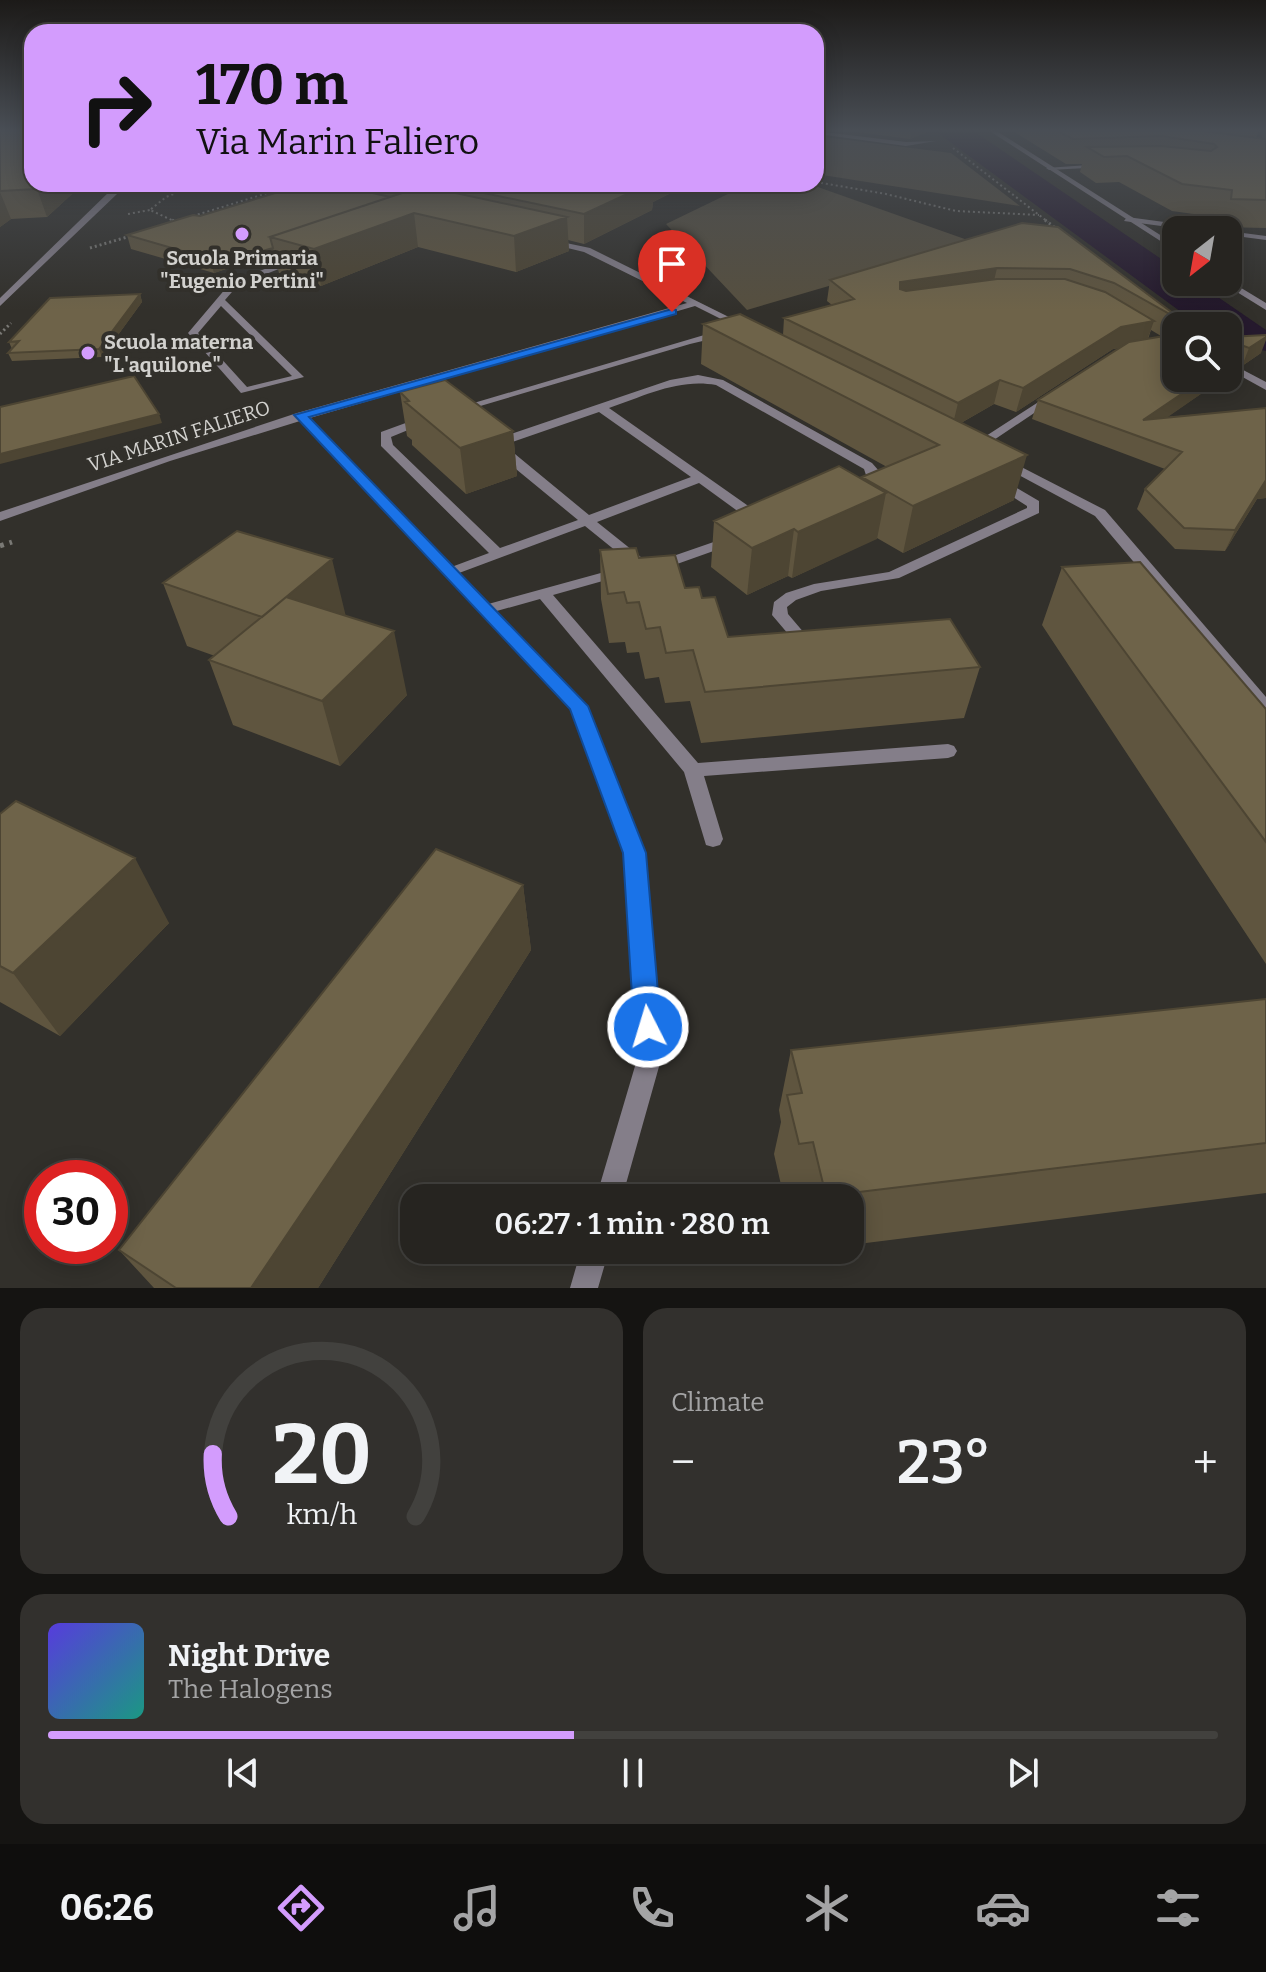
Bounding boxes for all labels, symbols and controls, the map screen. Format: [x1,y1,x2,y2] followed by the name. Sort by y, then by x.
[196,52,348,119] text: 170 m
[64,56,168,160] icon: right
[196,120,479,164] text: Via Marin Faliero
[1162,216,1242,296] north arrow
[1162,216,1242,392] map controls
[233,225,251,243] marker: Scuola Primaria "Eugenio Pertini"
[638,230,706,312] pin
[650,242,694,286] icon: arrive
[160,246,324,293] place label: Scuola Primaria "Eugenio Pertini"
[1162,312,1242,392] button: search
[104,330,253,377] place label: Scuola materna "L'aquilone"
[79,344,97,362] marker: Scuola materna "L'aquilone"
[85,395,273,477] street label: VIA MARIN FALIERO
[606,985,690,1069] position arrow
[24,1160,128,1264] speed limit sign: 30
[494,1206,770,1242] text: 06:27 · 1 min · 280 m
[671,1387,765,1418] text: Climate
[272,1405,371,1505] text: 20
[897,1427,991,1499] text: 23°
[671,1436,695,1489] text: −
[1193,1436,1218,1489] text: +
[286,1497,357,1532] text: km/h
[168,1638,330,1674] text: Night Drive
[168,1674,333,1705] text: The Halogens
[221,1751,265,1795] icon: previous
[611,1751,655,1795] icon: pause
[1001,1751,1045,1795] icon: next
[273,1880,329,1936] icon: directions
[449,1880,505,1936] icon: music
[624,1880,680,1936] icon: phone
[799,1880,855,1936] icon: climate
[975,1880,1031,1936] icon: car
[1150,1880,1206,1936] icon: filters
[60,1886,154,1930] text: 06:26

